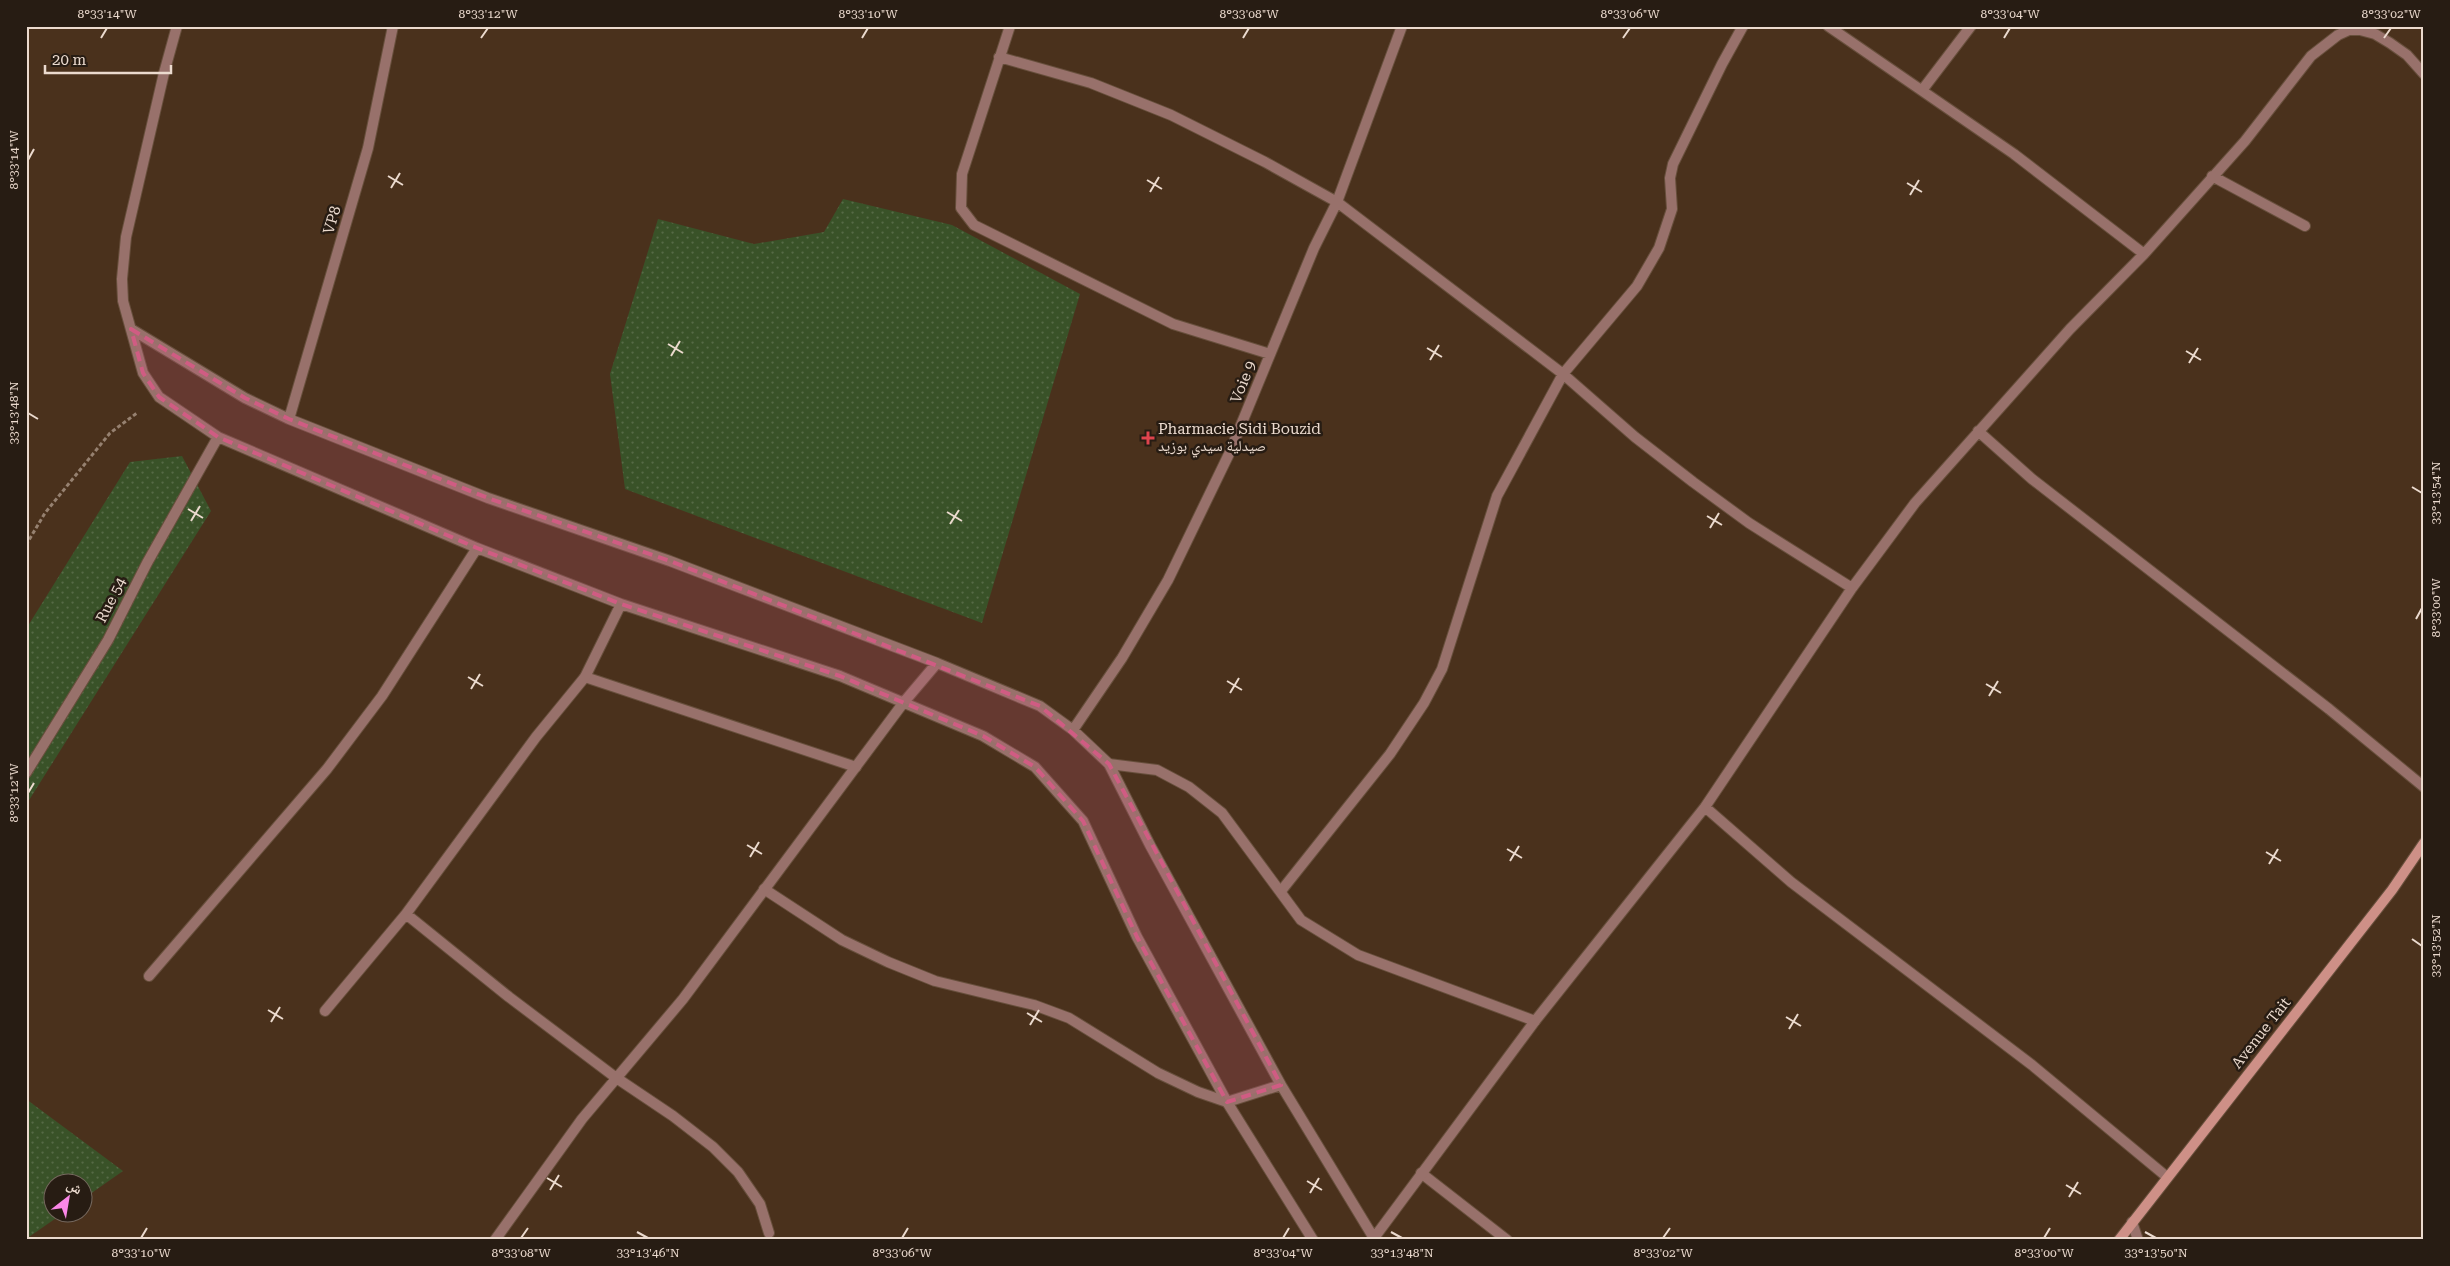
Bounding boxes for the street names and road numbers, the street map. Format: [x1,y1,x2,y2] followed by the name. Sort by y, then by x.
[319,204,345,236] street label: VP8
[1226,358,1260,406] street label: Voie 9
[92,574,130,626] street label: Rue 54
[2228,994,2295,1072] street label: Avenue Tait

